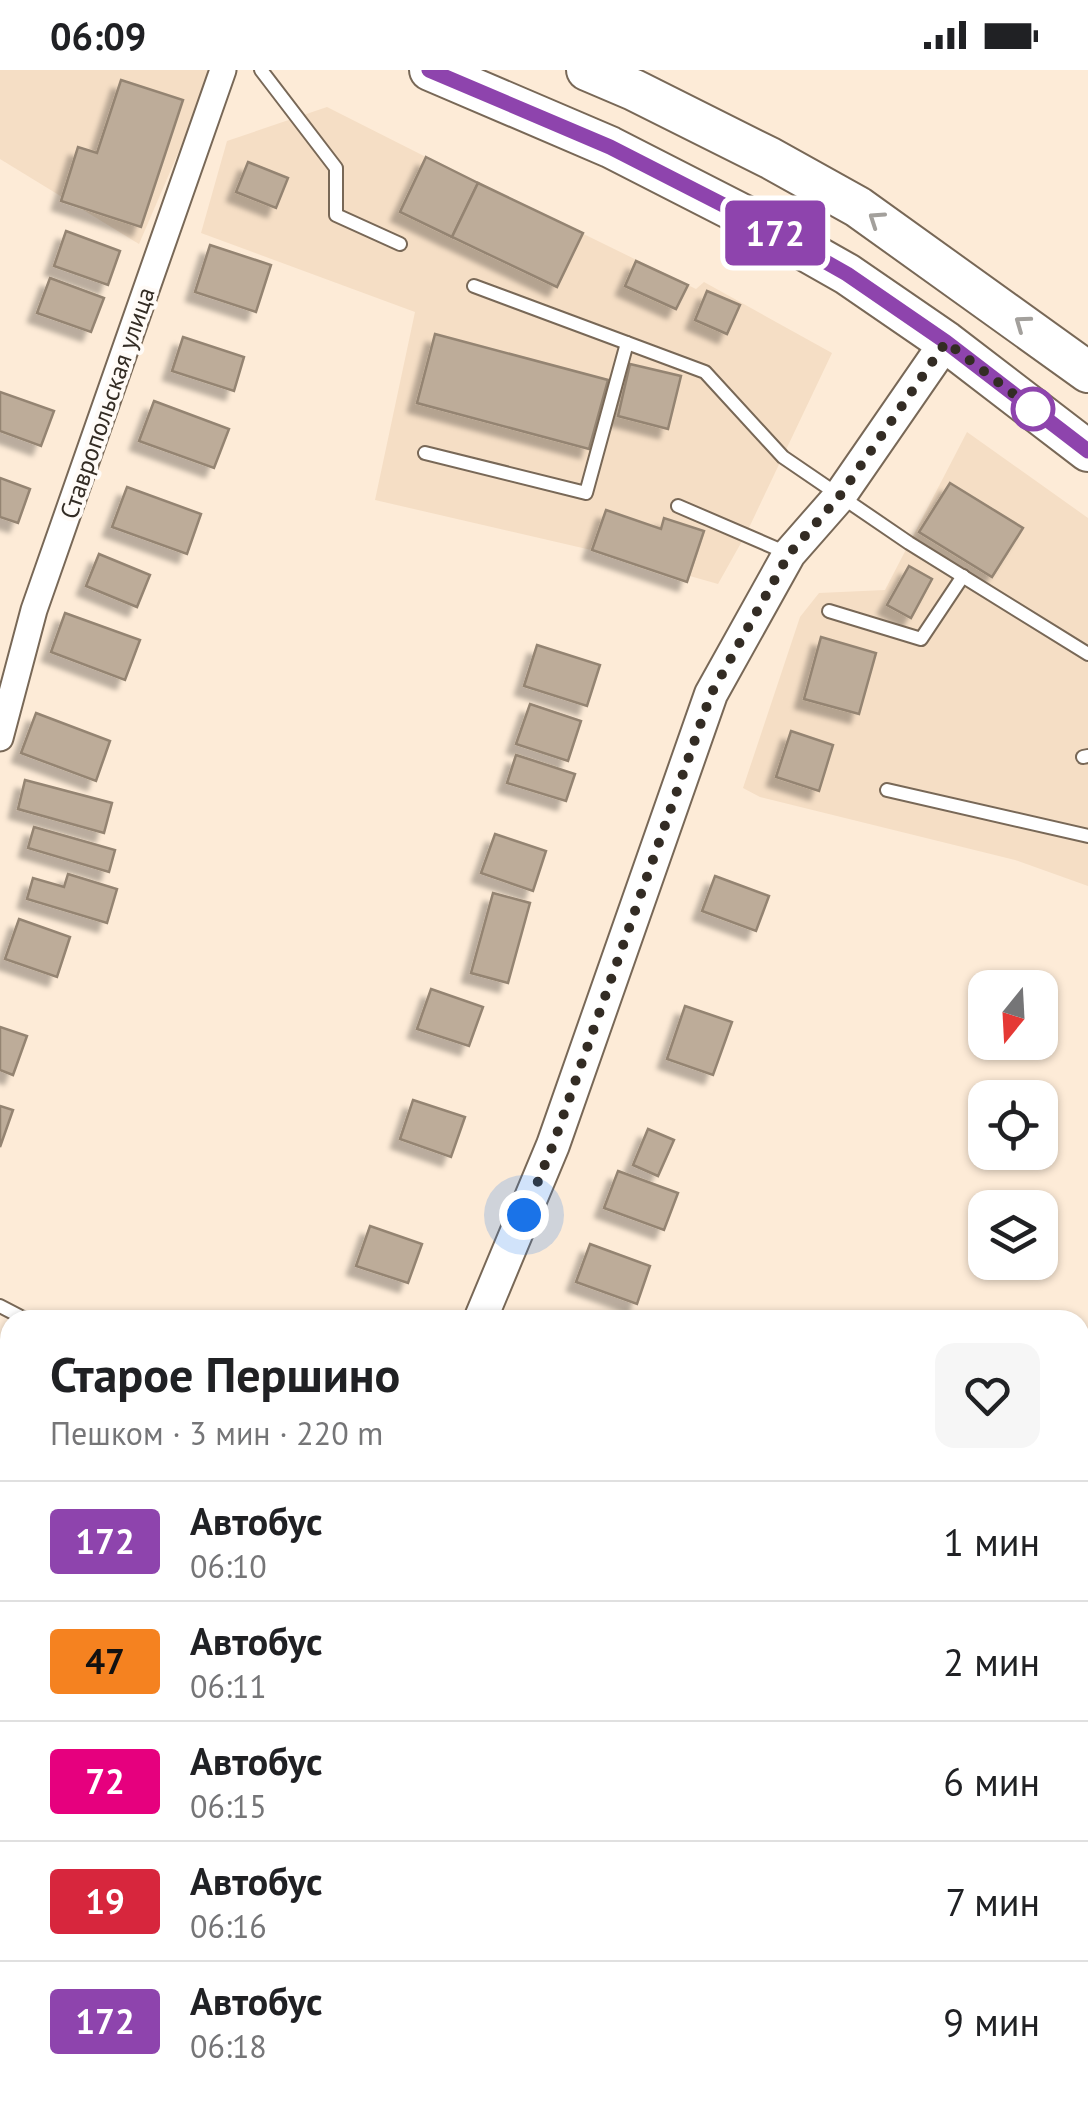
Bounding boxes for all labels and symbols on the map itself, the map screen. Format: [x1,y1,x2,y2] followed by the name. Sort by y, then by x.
[718,200,832,266] line badge: 172
[868,213,887,231] one-way arrow
[52,283,162,523] street label: Ставропольская улица
[1015,318,1033,335] one-way arrow
[1012,388,1054,430] unlabelled marker
[968,970,1058,1060] north arrow
[499,1190,549,1240] your location

